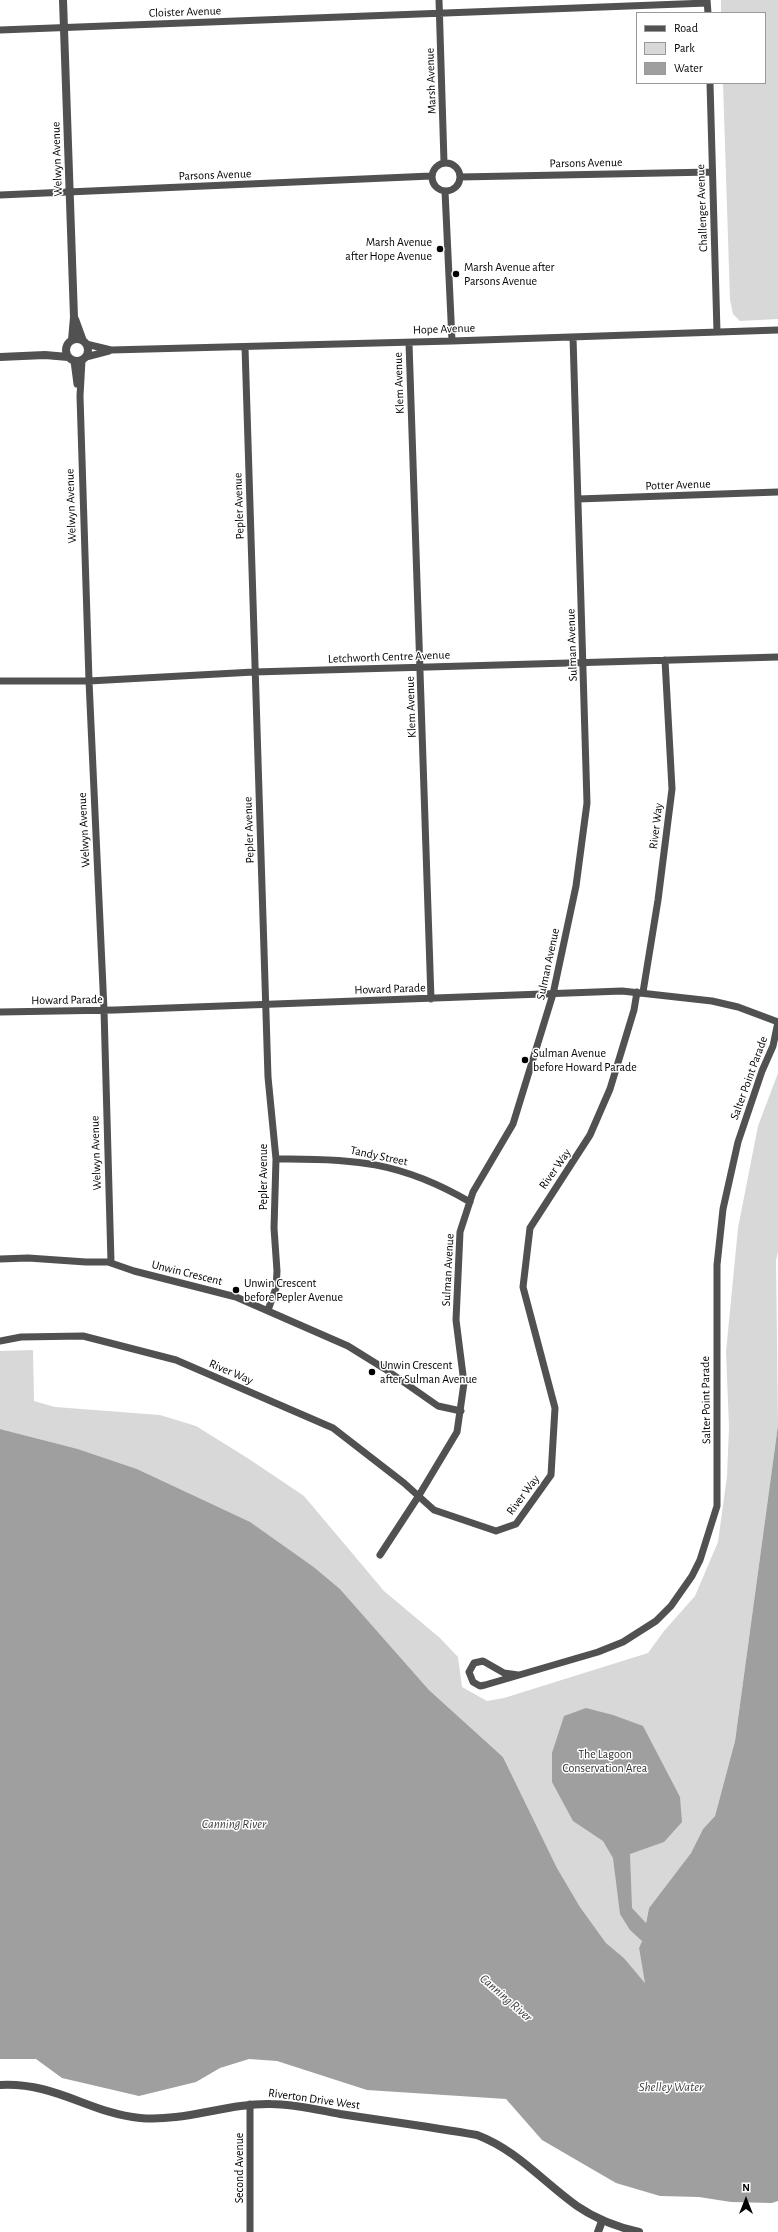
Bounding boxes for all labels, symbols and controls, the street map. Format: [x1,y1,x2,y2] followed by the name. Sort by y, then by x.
[149,4,221,20] street label: Cloister Avenue
[636,12,766,84] legend
[674,22,698,34] text: Road
[674,42,695,54] text: Park
[423,48,439,114] street label: Marsh Avenue
[674,62,703,74] text: Water
[48,121,66,197] street label: Welwyn Avenue
[549,155,623,171] street label: Parsons Avenue
[693,164,711,252] street label: Challenger Avenue
[178,167,252,183] street label: Parsons Avenue
[345,235,432,263] place label: Marsh Avenue after Hope Avenue
[435,244,445,254] marker: Marsh Avenue after Hope Avenue
[464,260,554,288] place label: Marsh Avenue after Parsons Avenue
[451,269,461,279] marker: Marsh Avenue after Parsons Avenue
[413,321,475,337] street label: Hope Avenue
[391,352,407,414] street label: Klem Avenue
[62,468,80,544] street label: Welwyn Avenue
[231,472,247,540] street label: Pepler Avenue
[645,477,711,493] street label: Potter Avenue
[564,608,580,682] street label: Sulman Avenue
[328,648,450,666] street label: Letchworth Centre Avenue
[403,676,419,738] street label: Klem Avenue
[75,792,93,868] street label: Welwyn Avenue
[241,796,257,864] street label: Pepler Avenue
[646,802,666,850] street label: River Way
[533,927,563,1001] street label: Sulman Avenue
[354,981,426,997] street label: Howard Parade
[31,992,103,1008] street label: Howard Parade
[727,1034,771,1122] street label: Salter Point Parade
[533,1046,637,1074] place label: Sulman Avenue before Howard Parade
[520,1055,530,1065] marker: Sulman Avenue before Howard Parade
[87,1115,105,1191] street label: Welwyn Avenue
[349,1143,409,1169] street label: Tandy Street
[256,1144,270,1210] street label: Pepler Avenue
[536,1146,574,1192] street label: River Way
[439,1233,457,1307] street label: Sulman Avenue
[150,1257,224,1289] street label: Unwin Crescent
[244,1276,343,1304] place label: Unwin Crescent before Pepler Avenue
[231,1285,241,1295] marker: Unwin Crescent before Pepler Avenue
[207,1356,255,1388] street label: River Way
[698,1356,714,1444] street label: Salter Point Parade
[380,1358,477,1386] place label: Unwin Crescent after Sulman Avenue
[367,1367,377,1377] marker: Unwin Crescent after Sulman Avenue
[503,1472,543,1518] street label: River Way
[563,1747,647,1775] park label: The Lagoon Conservation Area
[202,1816,266,1832] water label: Canning River
[477,1971,535,2025] water label: Canning River
[639,2079,703,2095] water label: Shelley Water
[267,2085,361,2113] street label: Riverton Drive West
[232,2133,246,2203] street label: Second Avenue
[726,2180,766,2220] north arrow
[742,2182,750,2193] text: N

